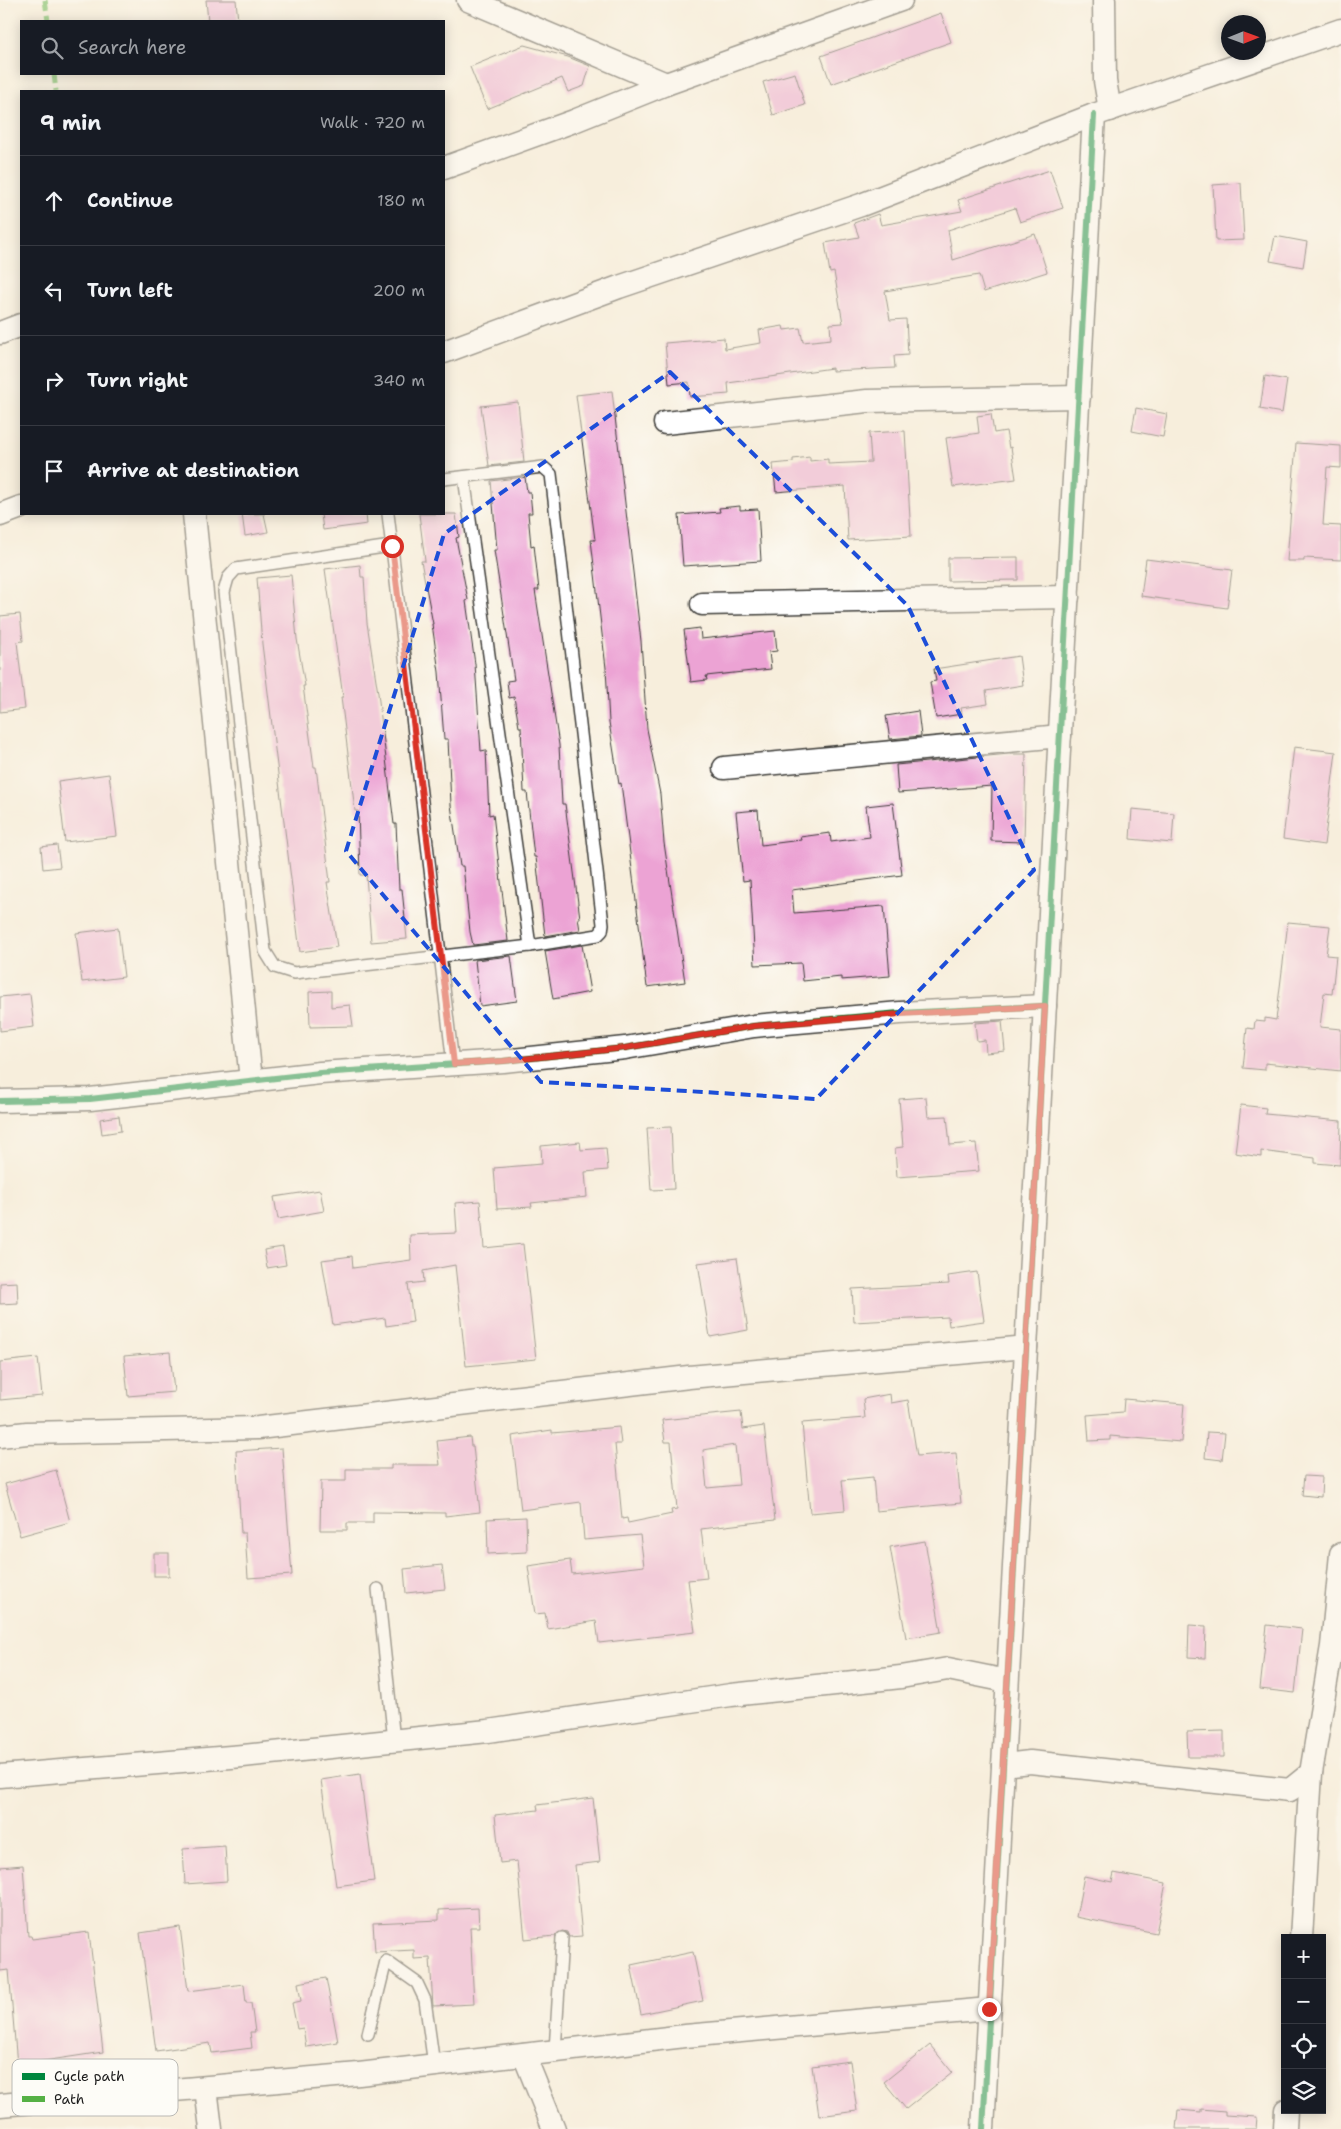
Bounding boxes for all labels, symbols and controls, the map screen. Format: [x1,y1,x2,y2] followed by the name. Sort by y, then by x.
[1221,15,1266,60] north arrow
[20,20,445,75] search box
[38,34,66,62] icon: search
[78,35,187,60] text: Search here
[40,109,101,137] text: 9 min
[320,112,425,133] text: Walk · 720 m
[40,187,68,215] icon: ahead
[87,188,173,213] text: Continue
[377,190,425,211] text: 180 m
[40,277,68,305] icon: left
[87,278,173,303] text: Turn left
[373,280,425,301] text: 200 m
[40,367,68,395] icon: right
[87,368,188,393] text: Turn right
[373,370,425,391] text: 340 m
[40,457,68,485] icon: arrive
[87,458,299,483] text: Arrive at destination
[381,535,404,558] route start
[1281,1934,1326,2114] map controls
[1281,1934,1326,1979] button: +
[1281,1979,1326,2024] button: −
[978,1998,1001,2021] route end
[1281,2024,1326,2069] button: locate
[12,2059,178,2116] legend
[54,2067,125,2085] text: Cycle path
[1281,2069,1326,2114] button: layers
[54,2090,85,2108] text: Path

